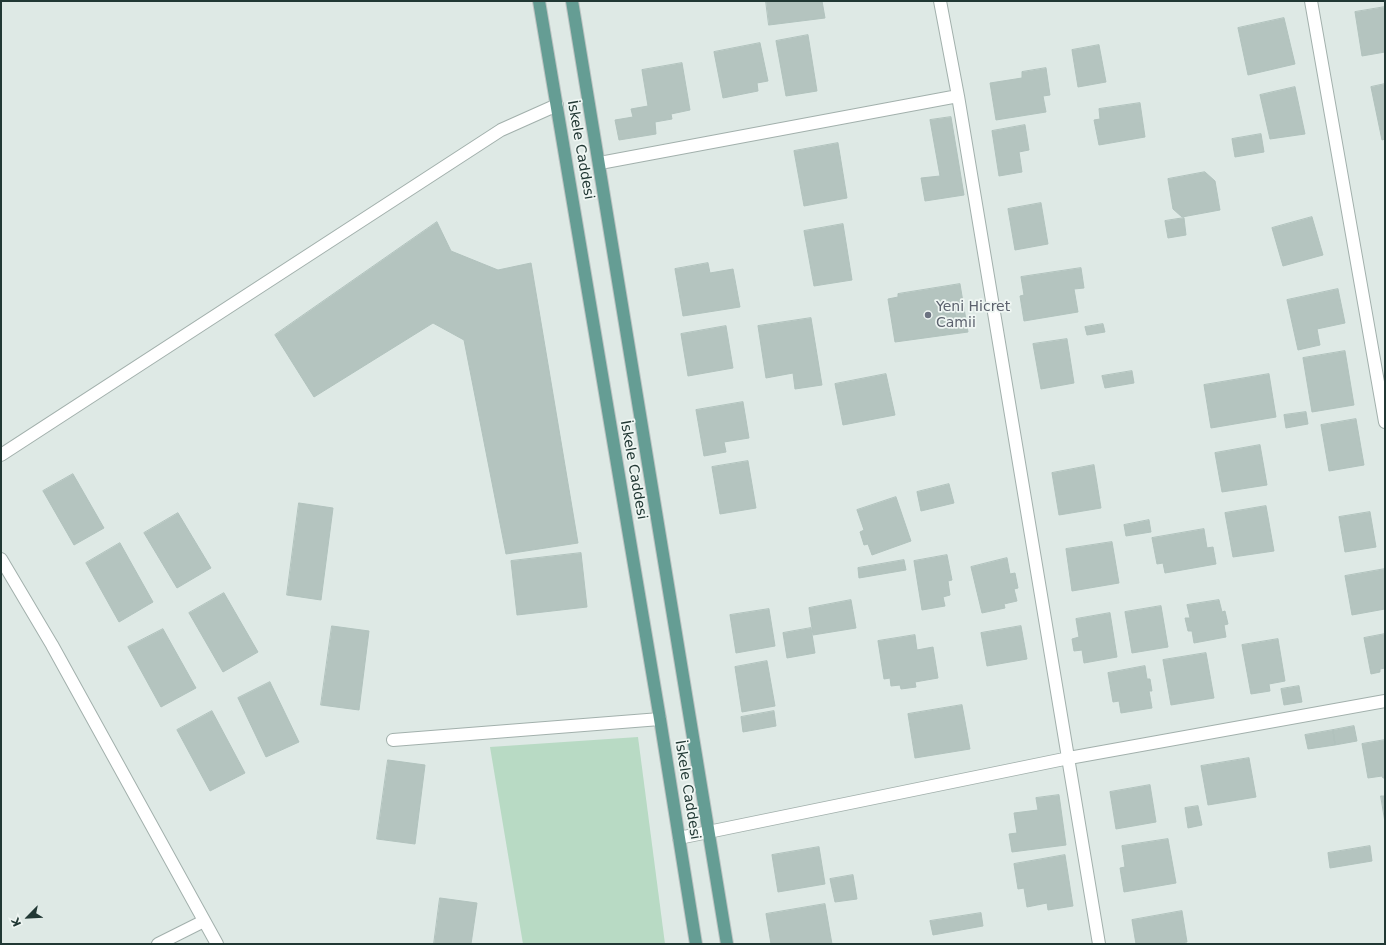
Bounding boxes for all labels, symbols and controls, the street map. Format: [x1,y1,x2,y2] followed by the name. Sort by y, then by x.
[563,99,597,201] street label: İskele Caddesi
[936,299,1010,332] place label: Yeni Hicret Camii
[923,310,933,320] marker: Yeni Hicret Camii
[616,419,650,521] street label: İskele Caddesi
[671,739,703,841] street label: İskele Caddesi
[8,897,48,937] north arrow
[9,916,24,929] text: K

